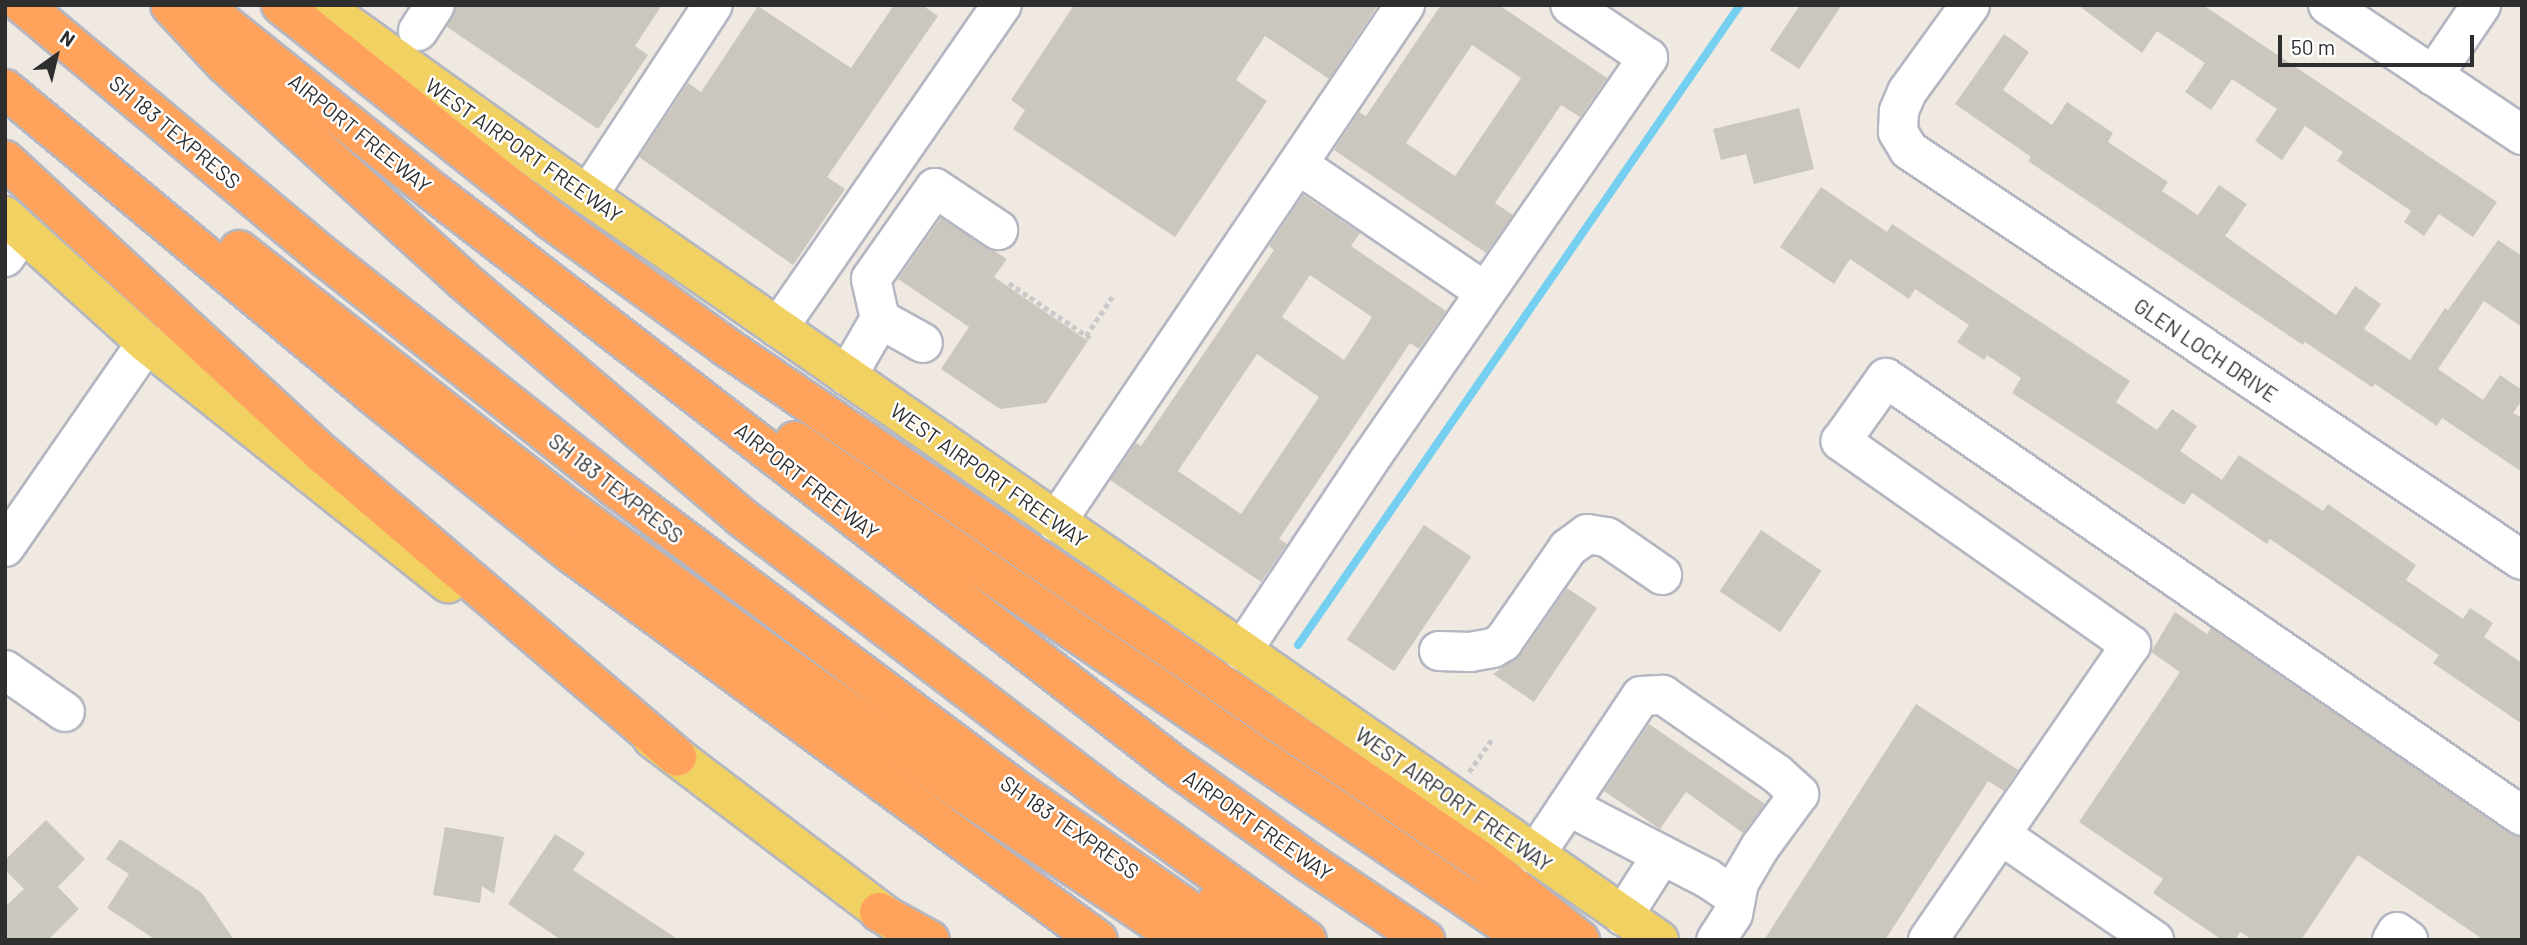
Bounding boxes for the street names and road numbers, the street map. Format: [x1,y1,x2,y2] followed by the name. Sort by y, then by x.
[284,68,436,198] street label: AIRPORT FREEWAY
[105,70,245,194] street label: SH 183 TEXPRESS
[421,72,627,228] street label: WEST AIRPORT FREEWAY
[2129,293,2283,407] street label: GLEN LOCH DRIVE
[886,397,1092,553] street label: WEST AIRPORT FREEWAY
[730,417,884,545] street label: AIRPORT FREEWAY
[544,428,688,548] street label: SH 183 TEXPRESS
[1351,721,1557,877] street label: WEST AIRPORT FREEWAY
[1179,764,1337,886] street label: AIRPORT FREEWAY
[996,770,1144,884] street label: SH 183 TEXPRESS

